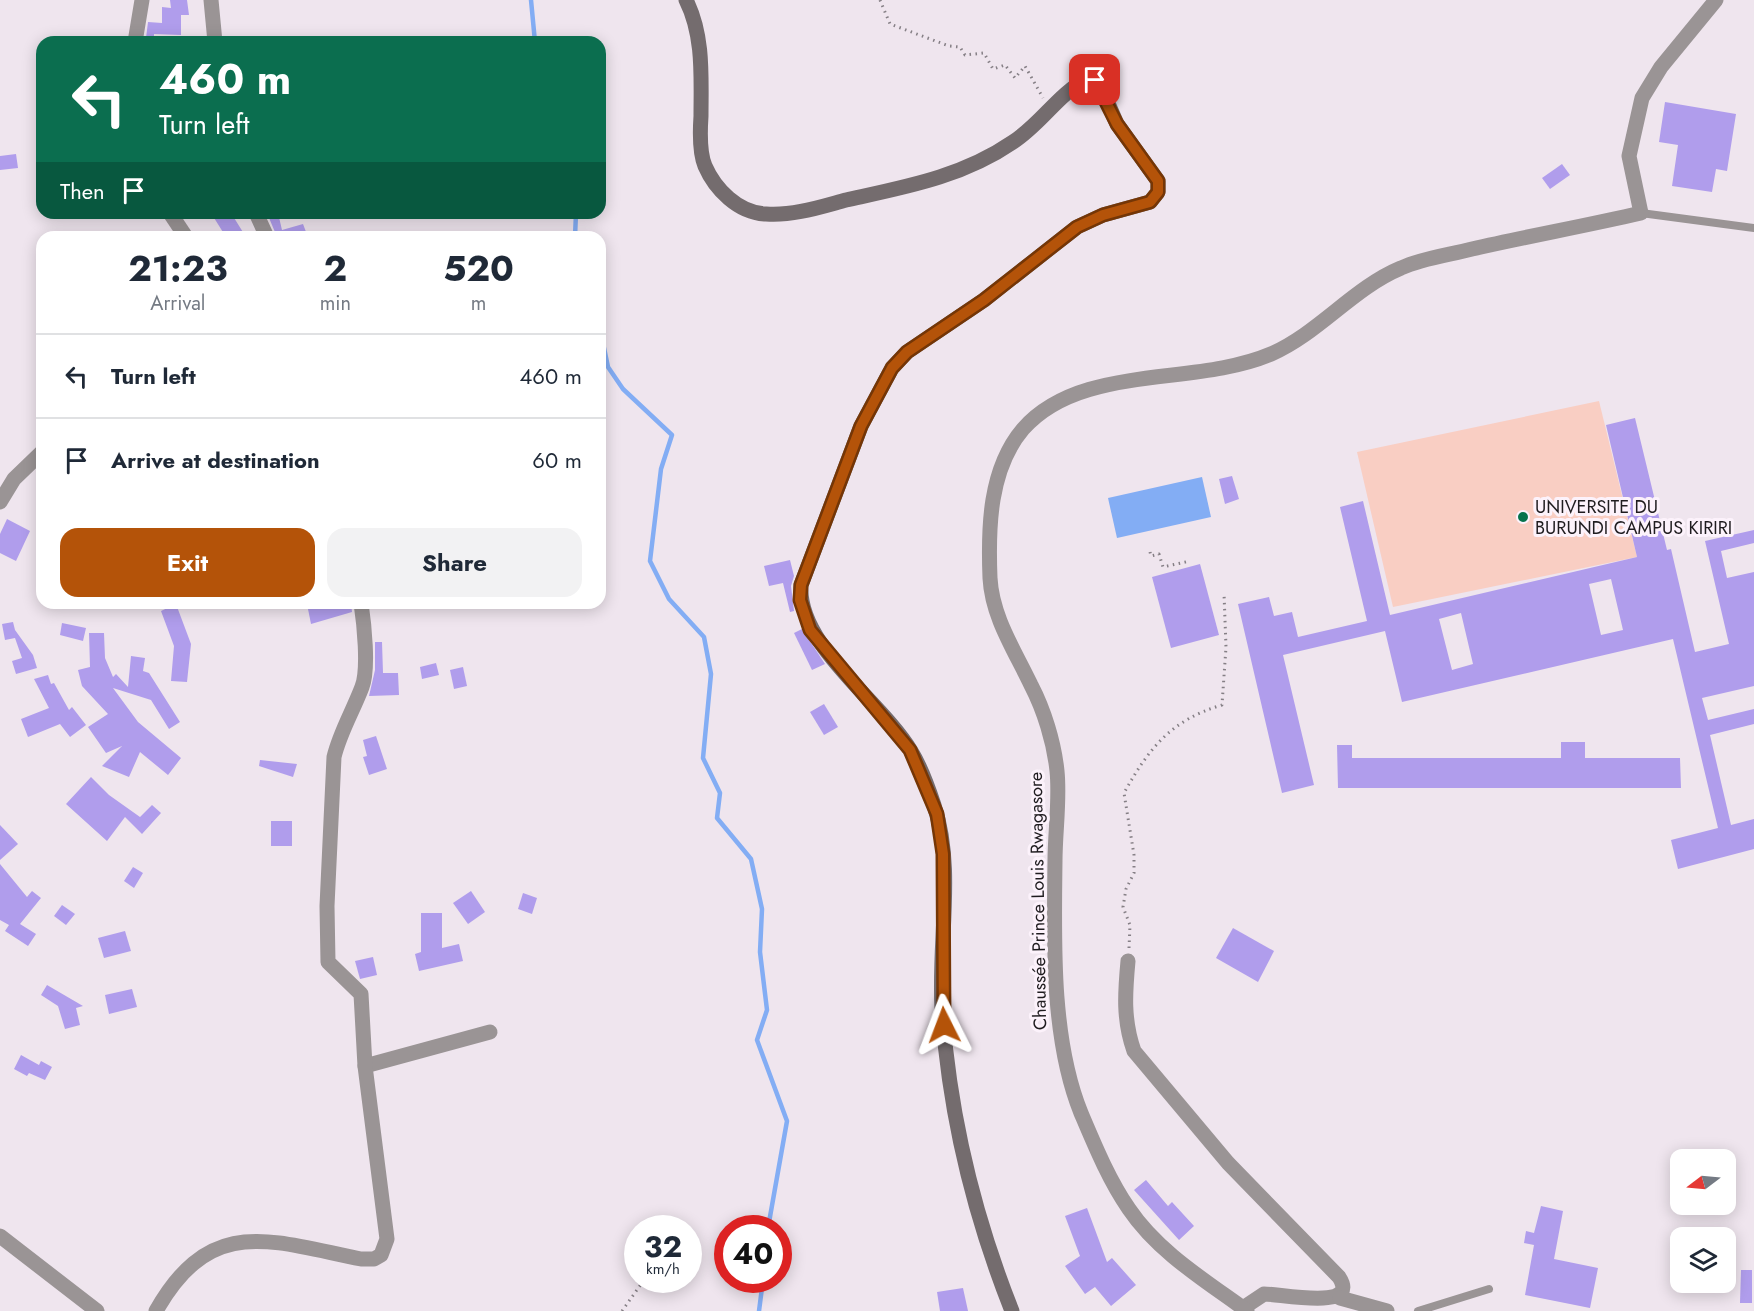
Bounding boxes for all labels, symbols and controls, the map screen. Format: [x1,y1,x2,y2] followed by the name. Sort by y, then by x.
[159,49,291,110] text: 460 m
[1069,54,1120,105] pin
[60,60,138,138] icon: left
[1078,63,1111,96] icon: arrive
[159,105,249,144] text: Turn left
[117,174,150,207] icon: arrive
[60,175,105,207] text: Then
[128,242,228,294] text: 21:23
[324,242,347,294] text: 2
[443,242,514,294] text: 520
[150,289,205,318] text: Arrival
[320,289,351,318] text: min
[471,289,486,318] text: m
[60,360,93,393] icon: left
[111,360,196,392] text: Turn left
[520,360,582,392] text: 460 m
[60,444,93,477] icon: arrive
[111,444,320,476] text: Arrive at destination
[532,444,582,476] text: 60 m
[1535,494,1732,541] place label: UNIVERSITE DU BURUNDI CAMPUS KIRIRI
[1516,510,1530,524] marker: UNIVERSITE DU BURUNDI CAMPUS KIRIRI
[60,528,315,597] button: Exit
[327,528,582,597] button: Share
[1023,772,1053,1030] street label: Chaussée Prince Louis Rwagasore
[912,993,976,1057] position arrow
[1670,1149,1736,1215] north arrow
[1670,1149,1736,1293] map controls
[714,1215,792,1293] speed limit sign: 40
[644,1225,682,1268] text: 32
[1670,1227,1736,1293] button: layers
[646,1258,680,1280] text: km/h

